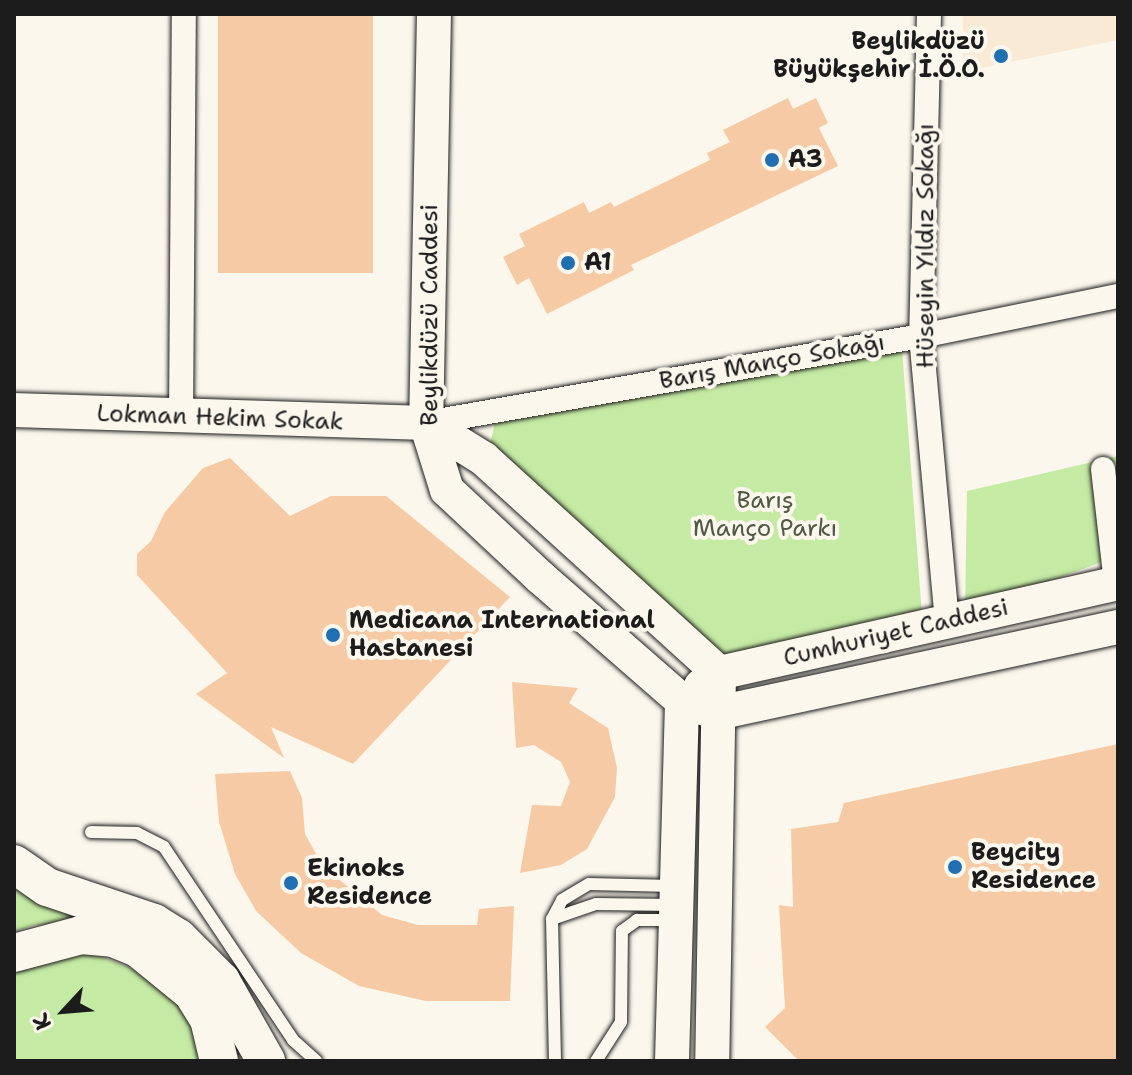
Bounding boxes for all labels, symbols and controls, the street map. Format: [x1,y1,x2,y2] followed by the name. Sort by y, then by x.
[773,28,985,84] place label: Beylikdüzü Büyükşehir İ.Ö.O.
[992,47,1010,65] marker: Beylikdüzü Büyükşehir İ.Ö.O.
[912,124,940,368] street label: Hüseyin Yıldız Sokağı
[788,146,823,174] place label: A3
[763,151,781,169] marker: A3
[416,204,444,426] street label: Beylikdüzü Caddesi
[584,249,612,277] place label: A1
[559,254,577,272] marker: A1
[657,328,887,396] street label: Barış Manço Sokağı
[96,399,344,437] street label: Lokman Hekim Sokak
[693,487,837,543] park label: Barış Manço Parkı
[781,593,1011,673] street label: Cumhuriyet Caddesi
[349,607,655,663] place label: Medicana International Hastanesi
[324,626,342,644] marker: Medicana International Hastanesi
[971,839,1096,895] place label: Beycity Residence
[307,855,432,911] place label: Ekinoks Residence
[946,858,964,876] marker: Beycity Residence
[282,874,300,892] marker: Ekinoks Residence
[24,971,104,1051] north arrow
[26,1009,58,1035] text: K

